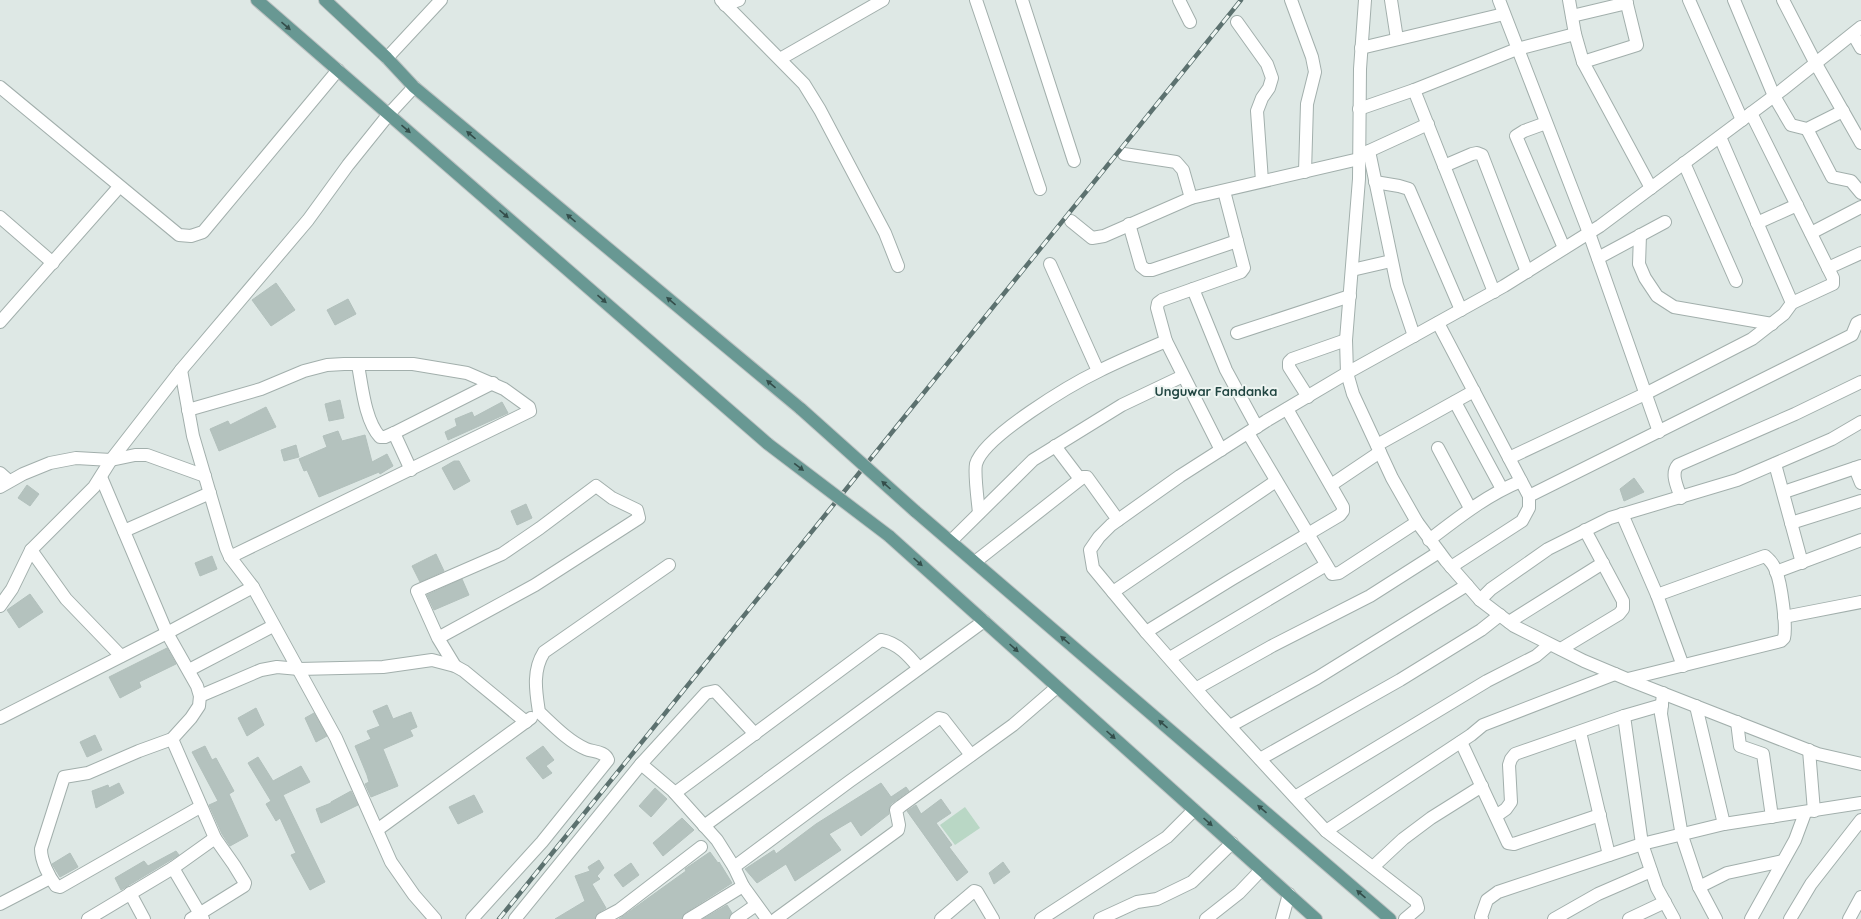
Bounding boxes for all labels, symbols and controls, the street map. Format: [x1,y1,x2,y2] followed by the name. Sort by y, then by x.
[281,21,291,30] one-way arrow
[401,124,411,133] one-way arrow
[465,130,476,139] one-way arrow
[499,209,509,219] one-way arrow
[565,214,576,222] one-way arrow
[597,295,607,304] one-way arrow
[665,297,676,306] one-way arrow
[765,380,776,389] one-way arrow
[1155,383,1277,399] district label: Unguwar Fandanka
[794,463,805,472] one-way arrow
[881,481,891,490] one-way arrow
[912,557,923,566] one-way arrow
[1059,635,1070,644] one-way arrow
[1009,644,1020,653] one-way arrow
[1158,720,1169,729] one-way arrow
[1106,731,1117,740] one-way arrow
[1257,804,1267,814] one-way arrow
[1203,817,1213,827] one-way arrow
[1355,889,1366,898] one-way arrow

